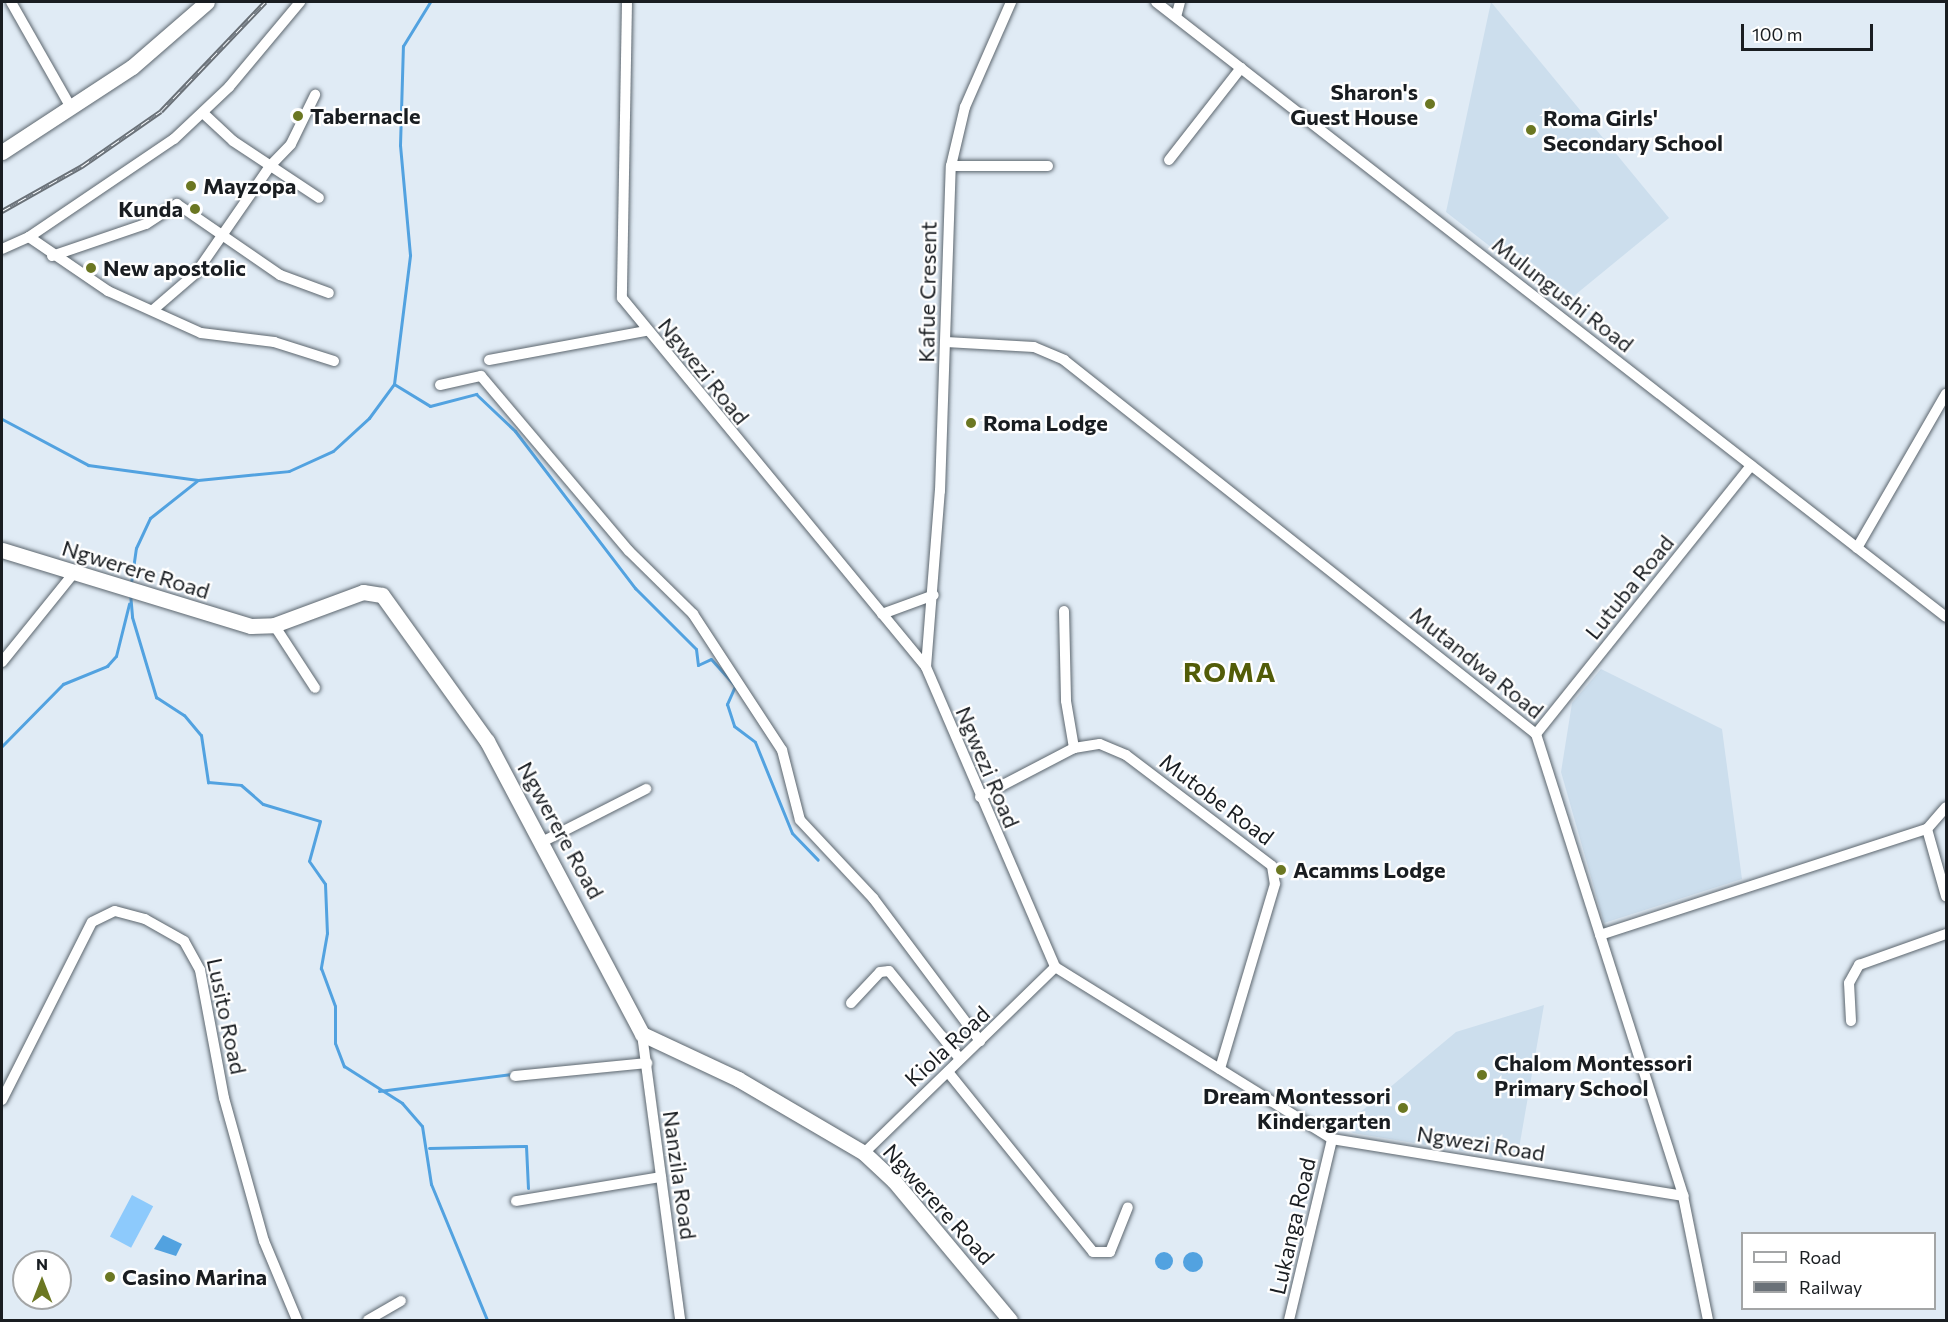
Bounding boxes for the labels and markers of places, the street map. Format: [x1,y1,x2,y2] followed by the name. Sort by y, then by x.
[1290,78,1418,130] place label: Sharon's Guest House
[1423,97,1437,111] marker: Sharon's Guest House
[310,103,421,129] place label: Tabernacle
[1543,104,1723,156] place label: Roma Girls' Secondary School
[291,109,305,123] marker: Tabernacle
[1524,123,1538,137] marker: Roma Girls' Secondary School
[203,173,296,199] place label: Mayzopa
[184,179,198,193] marker: Mayzopa
[118,196,183,222] place label: Kunda
[188,202,202,216] marker: Kunda
[103,255,246,281] place label: New apostolic
[84,261,98,275] marker: New apostolic
[983,410,1108,436] place label: Roma Lodge
[964,416,978,430] marker: Roma Lodge
[1293,857,1446,883] place label: Acamms Lodge
[1274,863,1288,877] marker: Acamms Lodge
[1494,1049,1692,1100] place label: Chalom Montessori Primary School
[1475,1068,1489,1082] marker: Chalom Montessori Primary School
[1203,1082,1391,1134] place label: Dream Montessori Kindergarten
[1396,1101,1410,1115] marker: Dream Montessori Kindergarten
[122,1264,267,1290] place label: Casino Marina
[103,1270,117,1284] marker: Casino Marina

